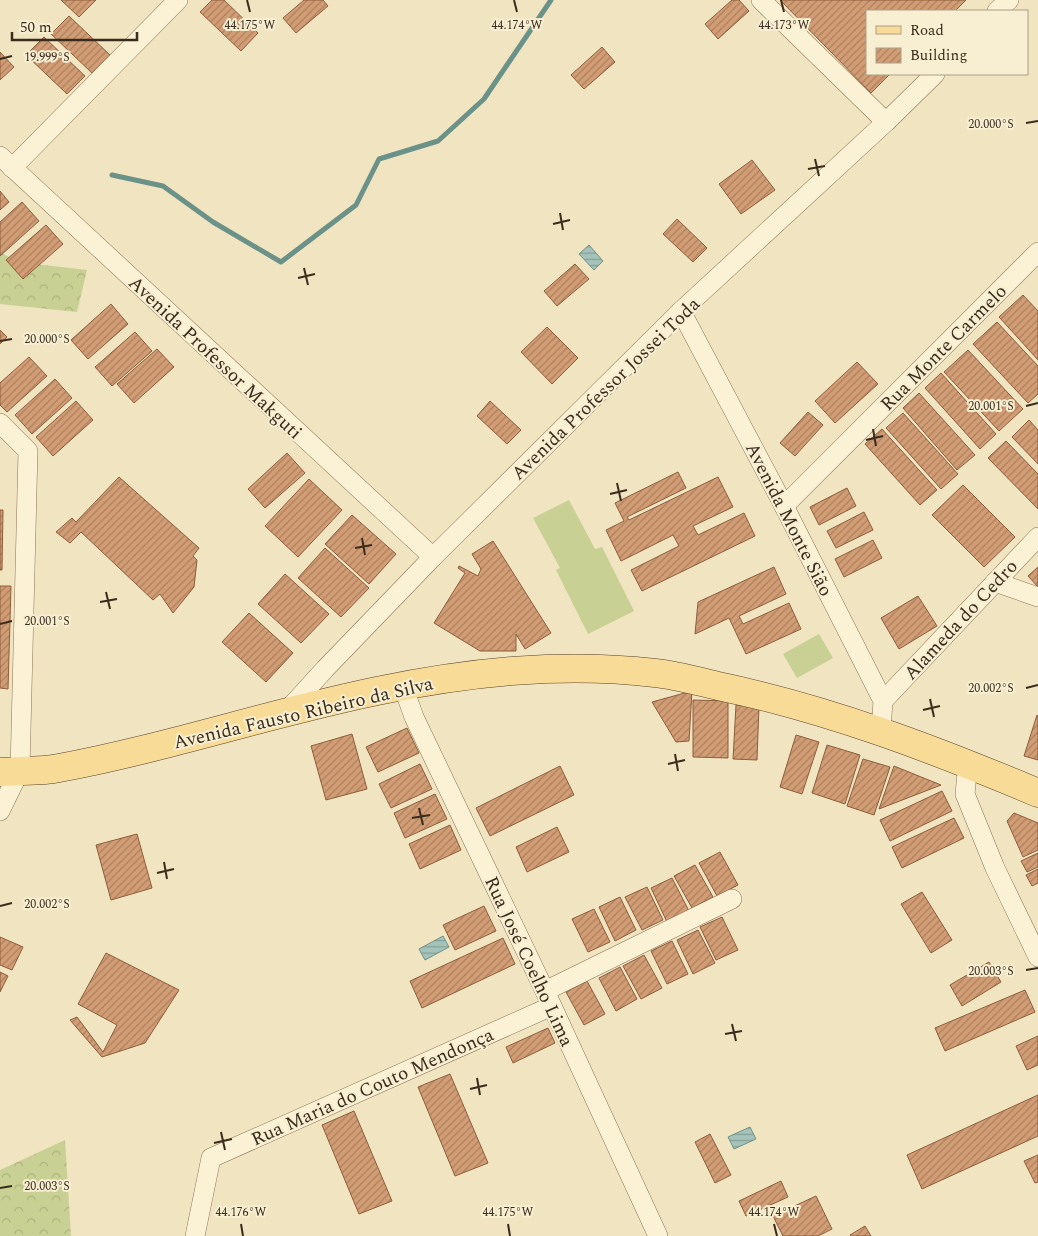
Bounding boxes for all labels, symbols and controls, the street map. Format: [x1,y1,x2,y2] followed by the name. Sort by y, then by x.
[12,10,138,42] scale bar
[866,10,1028,75] legend
[20,16,52,39] text: 50 m
[225,16,276,35] text: 44.175°W
[492,16,543,35] text: 44.174°W
[759,16,810,35] text: 44.173°W
[910,19,944,42] text: Road
[910,44,967,67] text: Building
[24,48,70,67] text: 19.999°S
[968,115,1014,134] text: 20.000°S
[121,269,309,447] street label: Avenida Professor Makguti
[874,278,1014,418] street label: Rua Monte Carmelo
[505,290,708,487] street label: Avenida Professor Jossei Toda
[24,330,70,349] text: 20.000°S
[968,397,1014,416] text: 20.001°S
[737,438,840,602] street label: Avenida Monte Sião
[897,553,1025,687] street label: Alameda do Cedro
[24,612,70,631] text: 20.001°S
[170,669,437,758] street label: Avenida Fausto Ribeiro da Silva
[968,679,1014,698] text: 20.002°S
[476,872,581,1052] street label: Rua José Coelho Lima
[24,895,70,914] text: 20.002°S
[968,962,1014,981] text: 20.003°S
[246,1020,499,1154] street label: Rua Maria do Couto Mendonça
[24,1177,70,1196] text: 20.003°S
[216,1203,267,1222] text: 44.176°W
[483,1203,534,1222] text: 44.175°W
[749,1203,800,1222] text: 44.174°W

